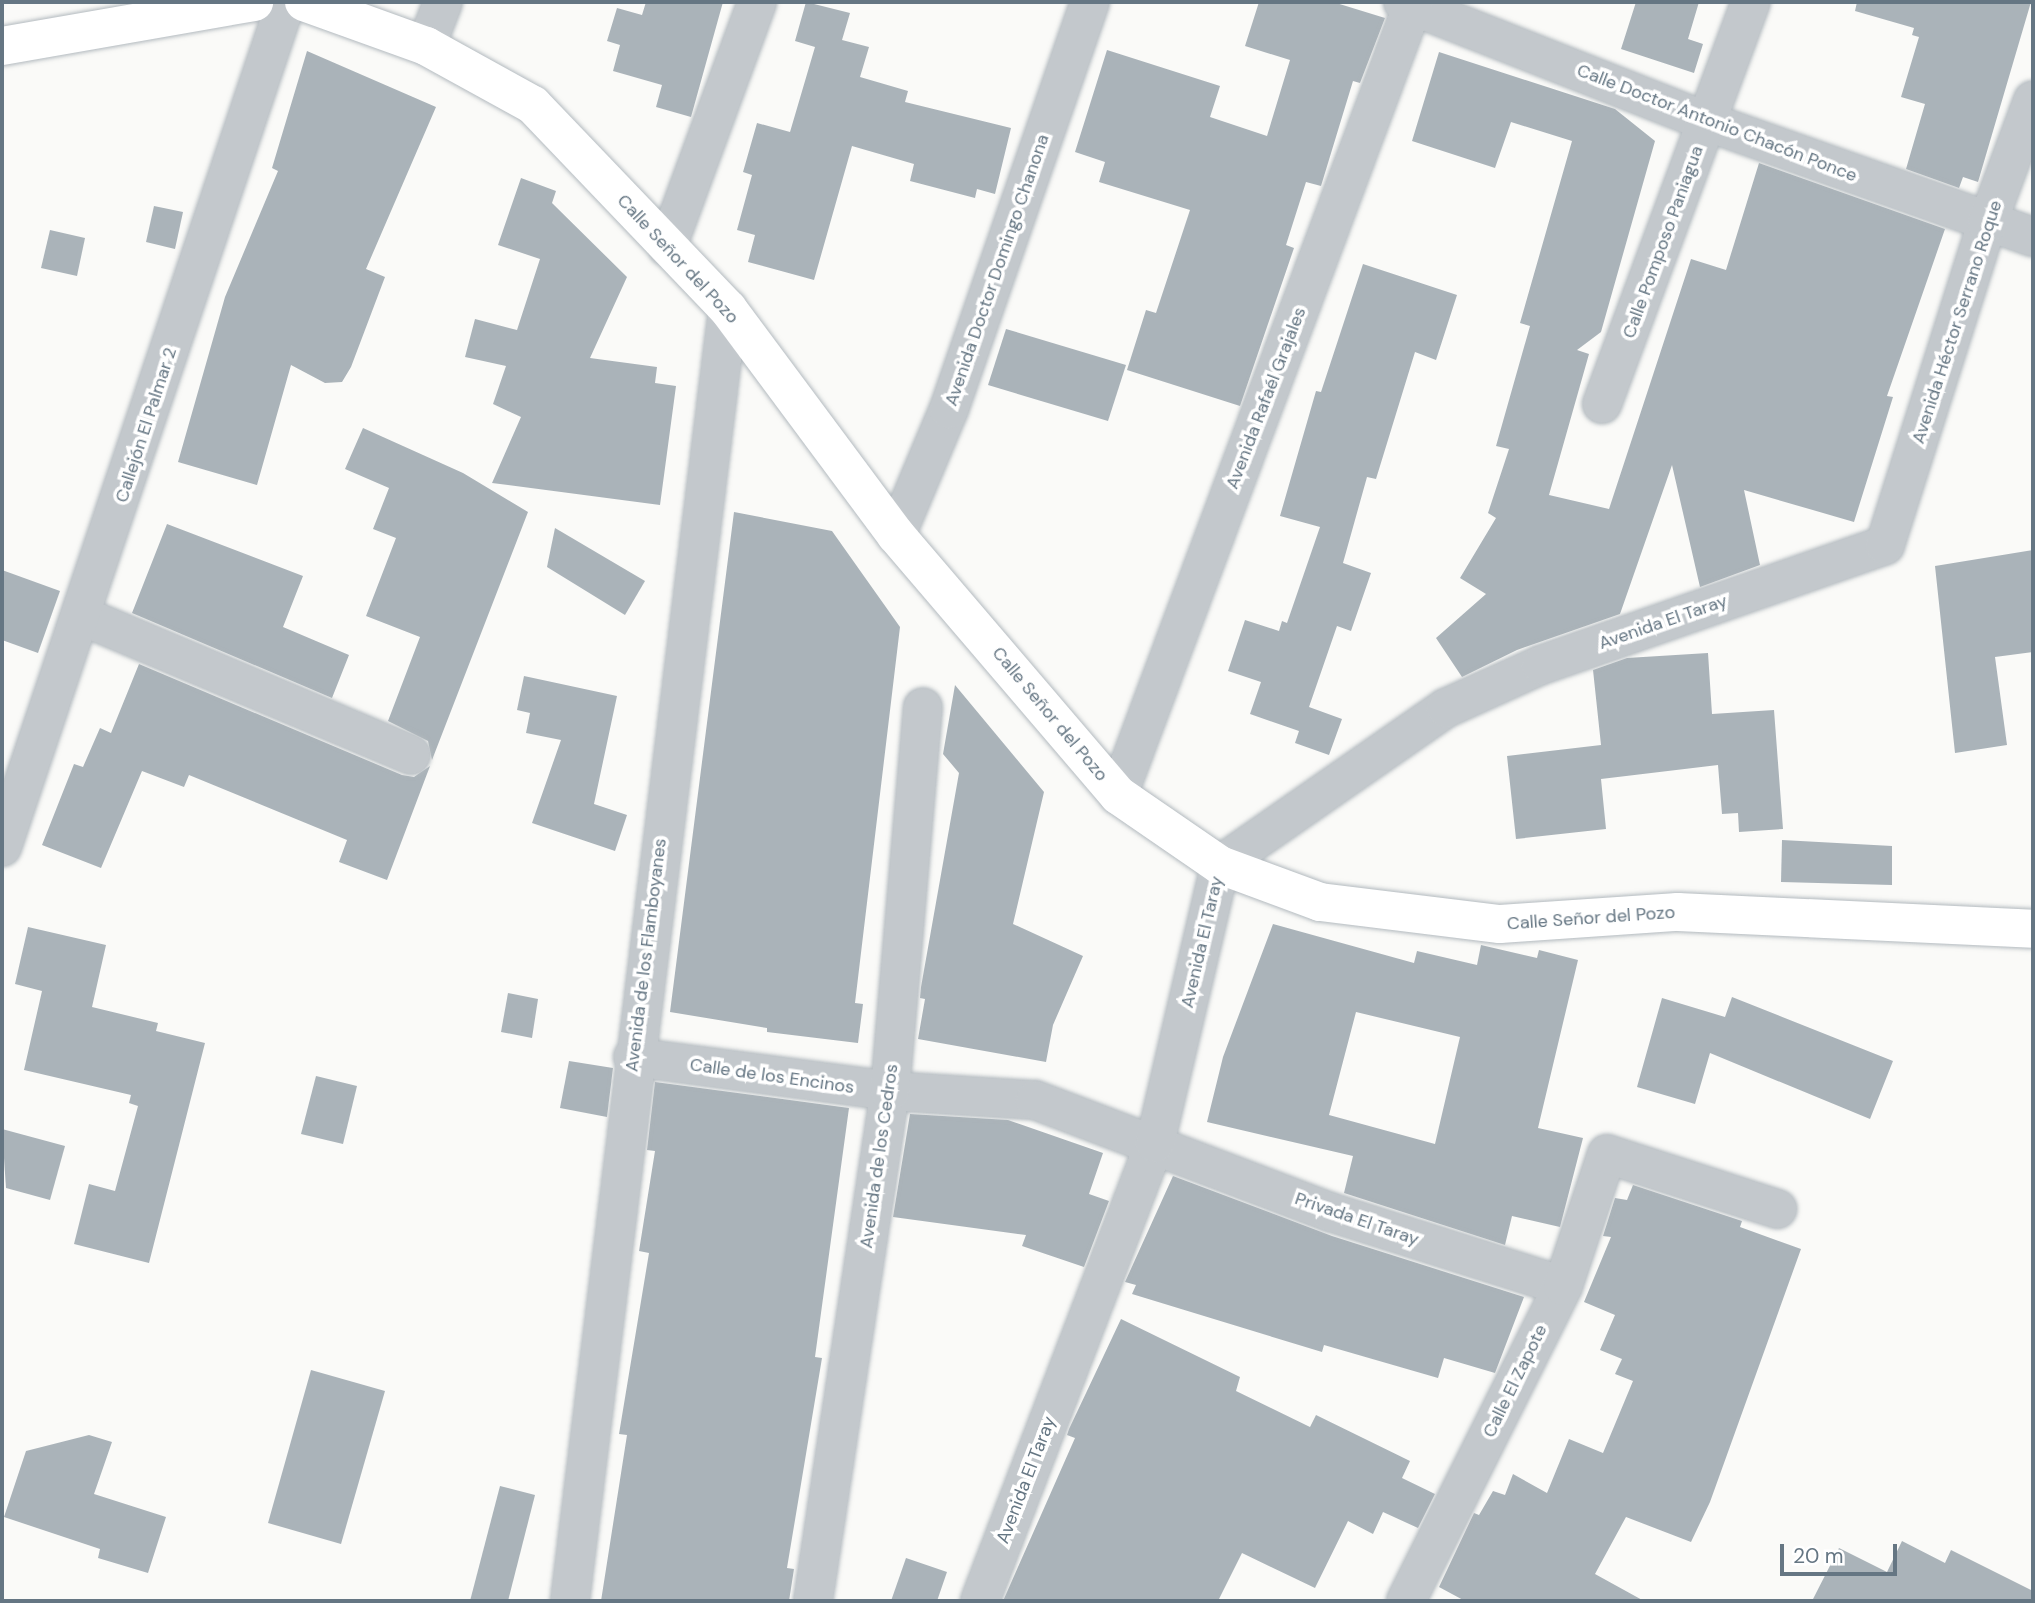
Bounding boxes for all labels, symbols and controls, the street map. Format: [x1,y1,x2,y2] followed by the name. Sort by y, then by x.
[1574,59,1860,187] street label: Calle Doctor Antonio Chacón Ponce
[940,131,1054,409] street label: Avenida Doctor Domingo Chanona
[1618,143,1708,341] street label: Calle Pomposo Paniagua
[613,190,743,328] street label: Calle Señor del Pozo
[1907,198,2007,446] street label: Avenida Héctor Serrano Roque
[1221,304,1311,492] street label: Avenida Rafaél Grajales
[111,345,181,505] street label: Callejón El Palmar 2
[1596,590,1730,654] street label: Avenida El Taray
[988,642,1112,786] street label: Calle Señor del Pozo
[621,837,671,1073] street label: Avenida de los Flamboyanes
[1176,874,1228,1010] street label: Avenida El Taray
[1506,901,1676,935] street label: Calle Señor del Pozo
[688,1054,856,1098] street label: Calle de los Encinos
[855,1062,903,1250] street label: Avenida de los Cedros
[1292,1188,1422,1250] street label: Privada El Taray
[1478,1321,1552,1441] street label: Calle El Zapote
[992,1413,1060,1547] street label: Avenida El Taray
[1783,1530,1900,1574] scale bar
[1793,1542,1844,1570] text: 20 m

